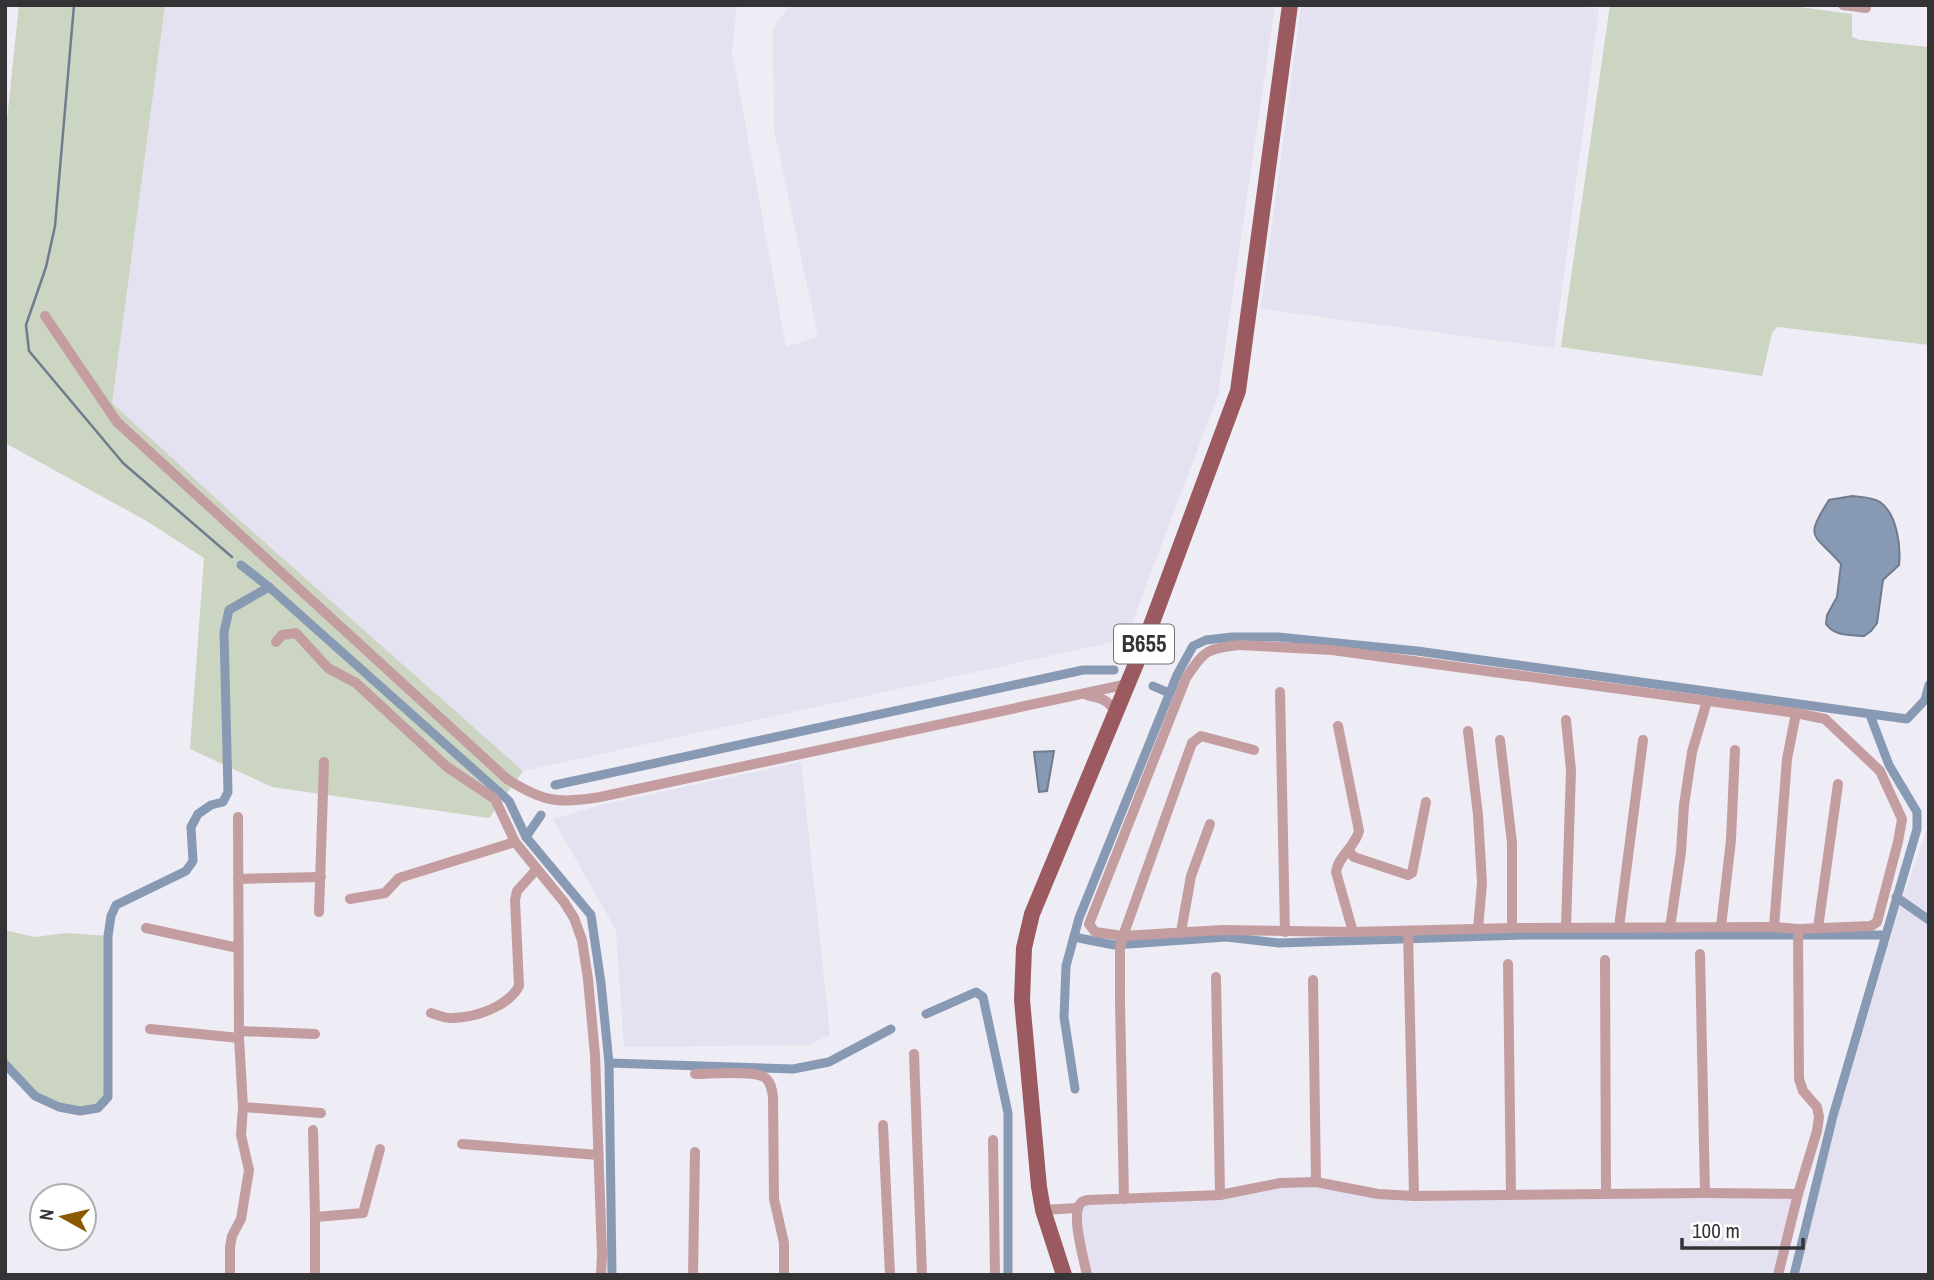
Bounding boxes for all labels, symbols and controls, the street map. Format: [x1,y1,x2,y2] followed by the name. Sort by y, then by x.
[1114,624,1174,664] road number: B655
[28,1182,98,1252] north arrow
[1682,1206,1803,1250] scale bar
[33,1207,60,1222] text: N
[1692,1216,1740,1245] text: 100 m

